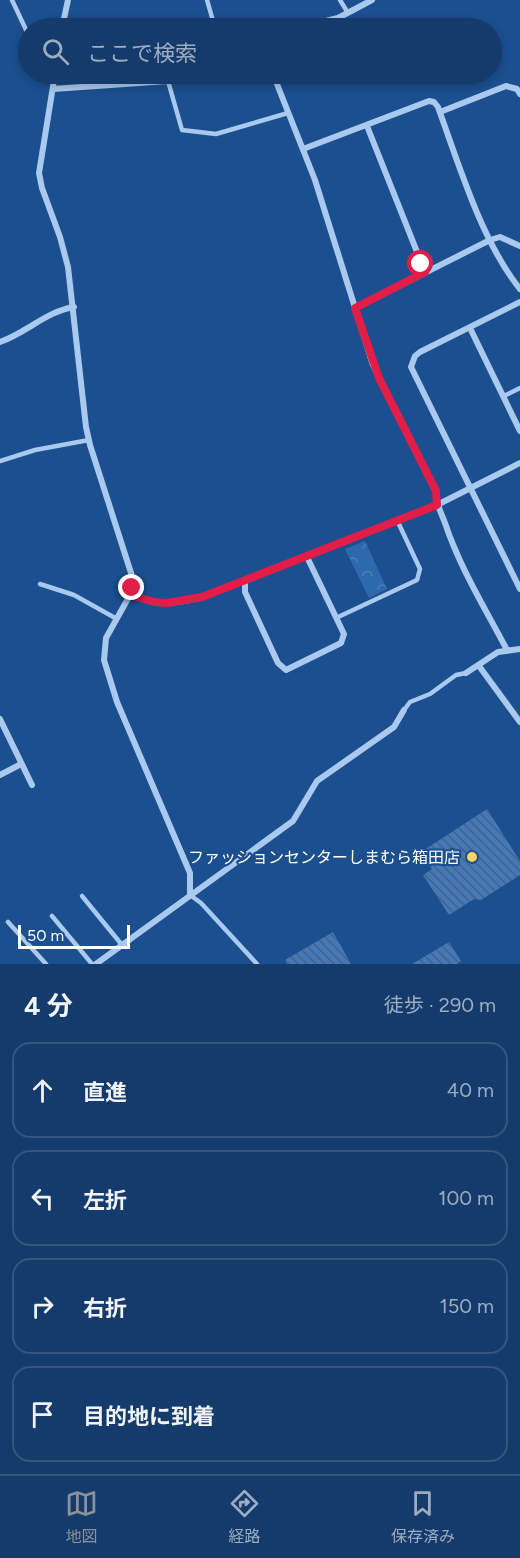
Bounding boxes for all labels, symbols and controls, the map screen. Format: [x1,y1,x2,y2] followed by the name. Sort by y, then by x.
[18,18,502,84] search box
[39,35,72,68] icon: search
[87,40,197,67] text: ここで検索
[407,250,433,276] route start
[118,574,144,600] route end
[188,848,460,867] place label: ファッションセンターしまむら箱田店
[465,850,479,864] marker: ファッションセンターしまむら箱田店
[18,922,130,950] scale bar
[27,926,64,945] text: 50 m
[24,990,73,1022] text: 4 分
[384,993,496,1017] text: 徒歩 · 290 m
[26,1074,59,1107] icon: ahead
[447,1078,494,1102] text: 40 m
[83,1079,127,1106] text: 直進
[26,1182,59,1215] icon: left
[438,1186,494,1210] text: 100 m
[83,1187,127,1214] text: 左折
[26,1290,59,1323] icon: right
[439,1294,494,1318] text: 150 m
[83,1295,127,1322] text: 右折
[26,1398,59,1431] icon: arrive
[83,1403,215,1430] text: 目的地に到着
[65,1487,98,1547] tab: 地図
[228,1487,261,1547] tab: 経路
[391,1487,455,1547] tab: 保存済み

